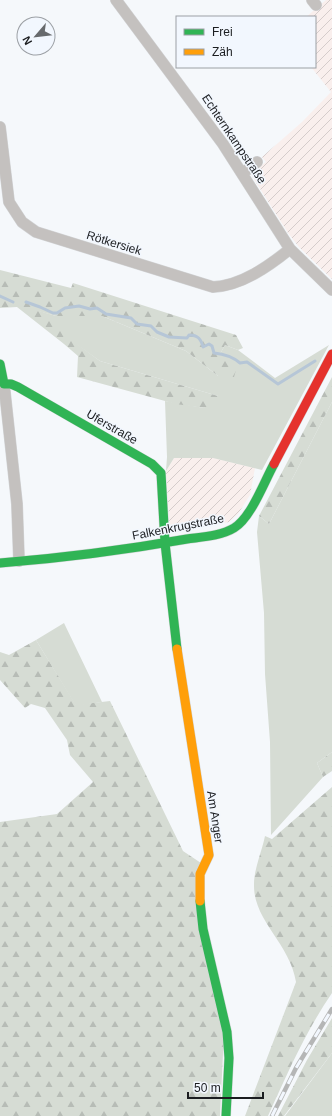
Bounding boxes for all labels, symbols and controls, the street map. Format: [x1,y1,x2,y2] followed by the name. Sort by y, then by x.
[16,16,56,56] north arrow
[176,16,316,68] legend
[212,25,233,39] text: Frei
[20,34,34,47] text: N
[212,45,233,59] text: Zäh
[199,92,269,187] street label: Echternkampstraße
[85,228,144,258] street label: Rötkersiek
[84,407,140,447] street label: Uferstraße
[131,511,225,543] street label: Falkenkrugstraße
[204,790,226,844] street label: Am Anger
[188,1074,263,1100] scale bar
[194,1081,221,1095] text: 50 m

